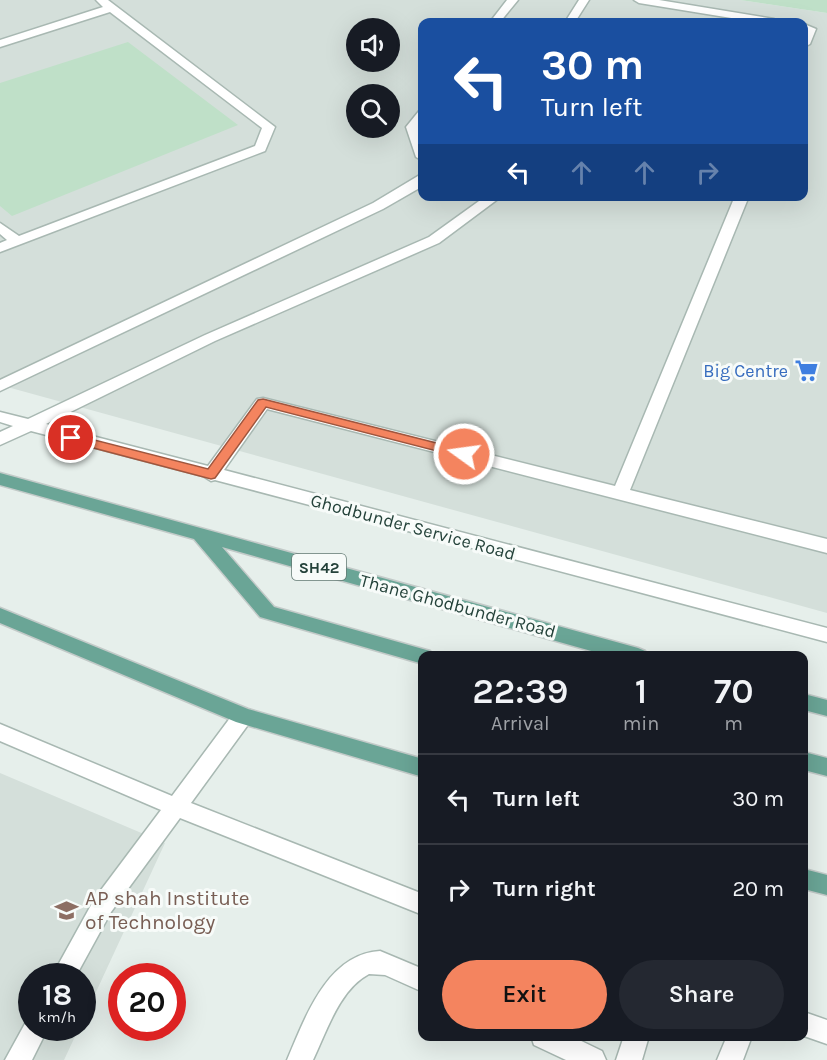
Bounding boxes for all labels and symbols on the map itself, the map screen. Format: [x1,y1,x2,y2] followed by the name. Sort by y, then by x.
[793,358,819,384] supermarket icon: Big Centre
[703,360,788,382] place label: Big Centre
[45,412,96,463] pin
[432,422,496,486] position arrow
[308,489,518,565] street label: Ghodbunder Service Road
[292,554,346,580] road number: SH42
[358,569,558,643] street label: Thane Ghodbunder Road
[85,886,250,934] place label: AP shah Institute of Technology
[54,897,80,923] school or university icon: AP shah Institute of Technology
[108,963,186,1041] speed limit sign: 20

